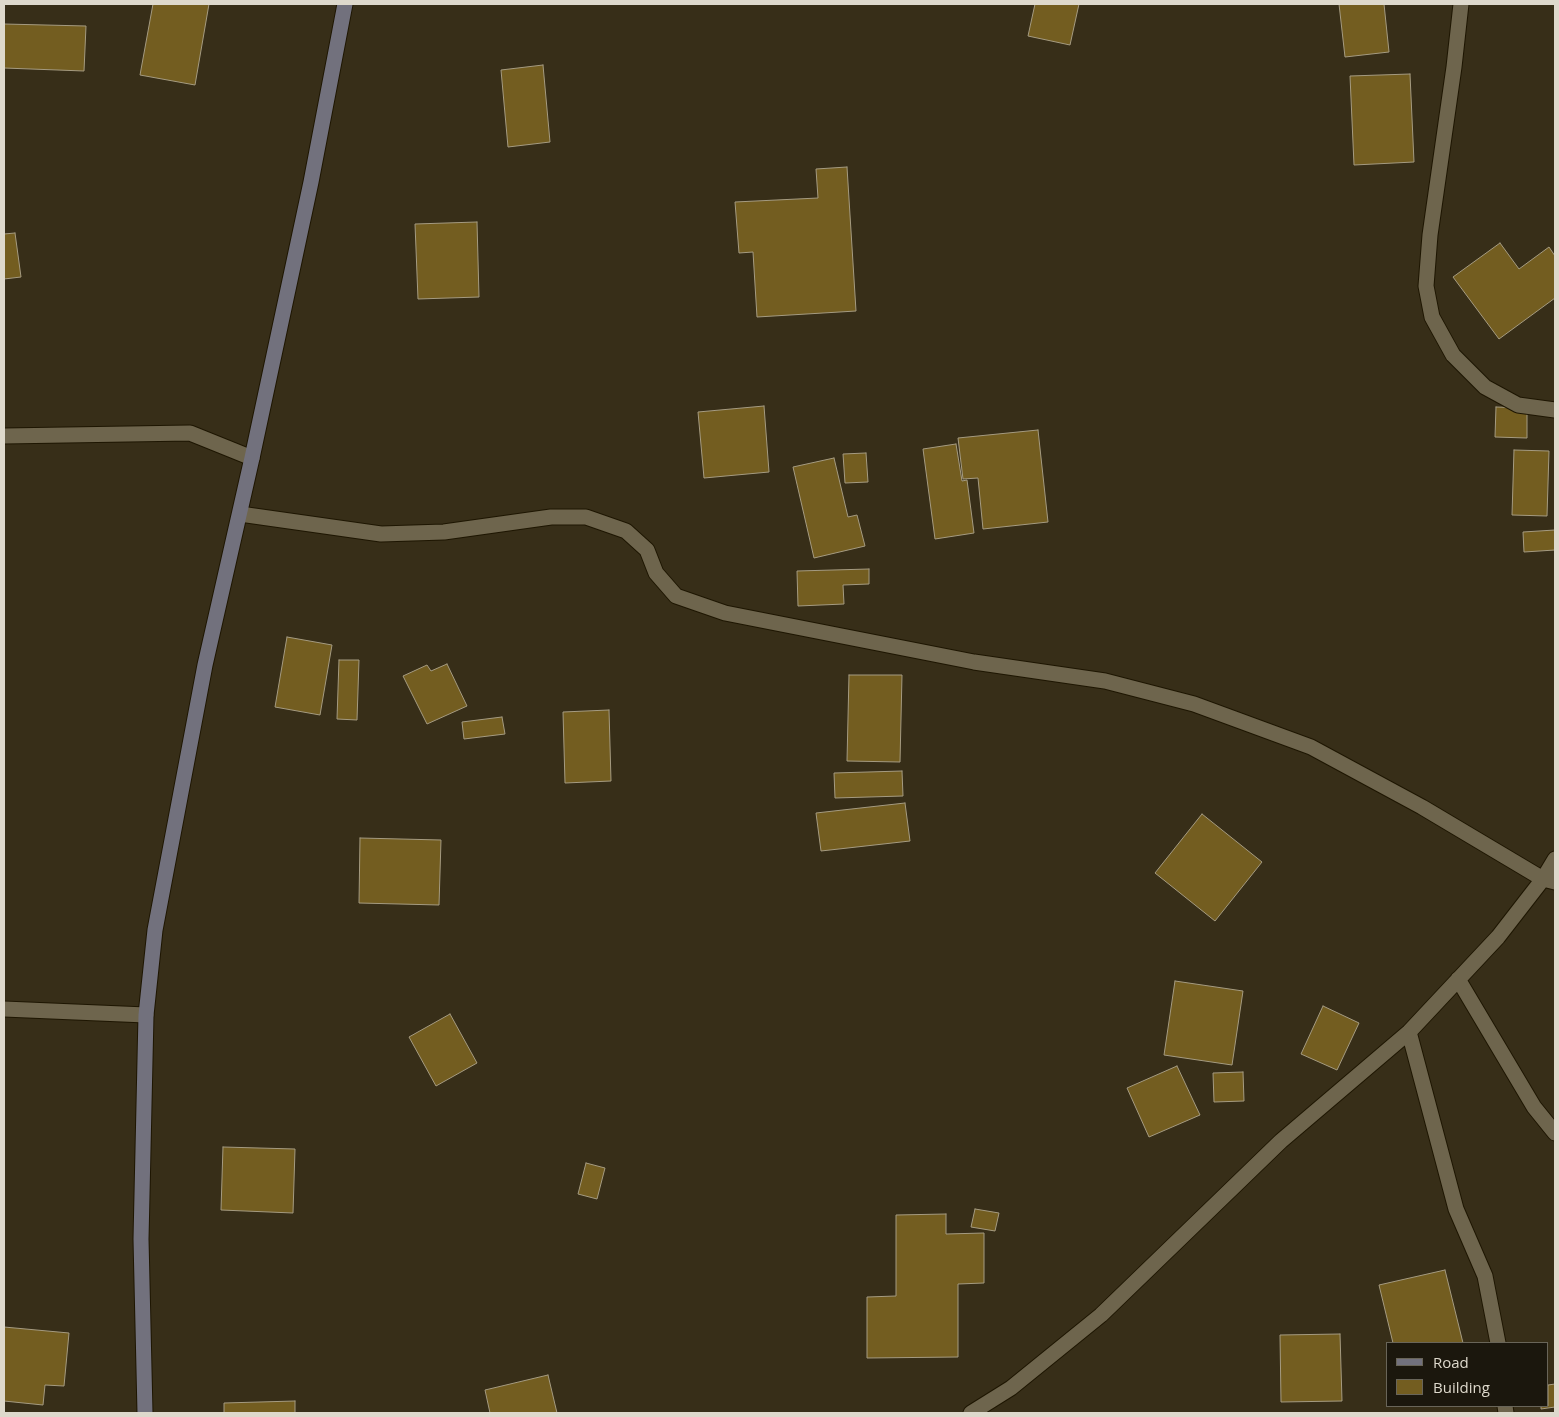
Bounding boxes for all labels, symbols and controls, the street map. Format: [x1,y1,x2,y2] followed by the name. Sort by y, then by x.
[1386,1342,1549,1407] legend
[1433,1352,1469,1372] text: Road
[1433,1377,1490,1397] text: Building

